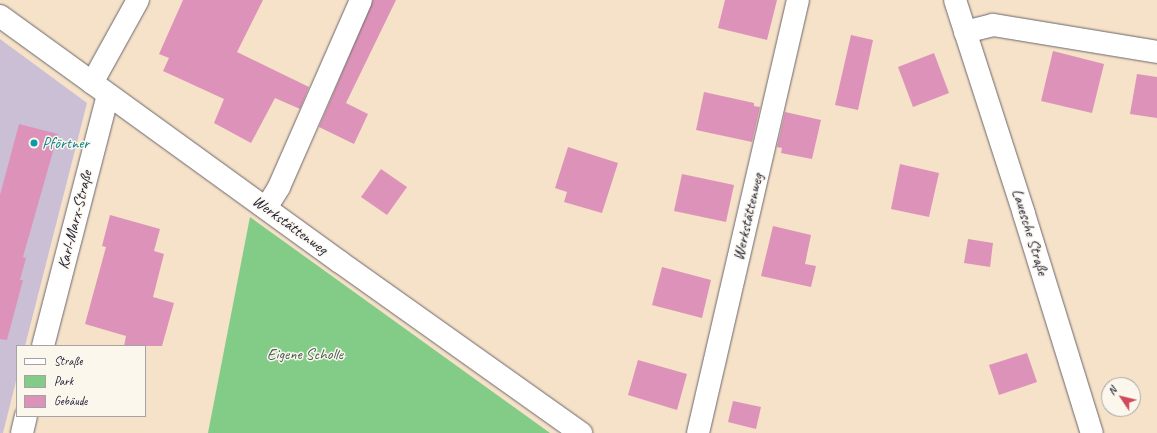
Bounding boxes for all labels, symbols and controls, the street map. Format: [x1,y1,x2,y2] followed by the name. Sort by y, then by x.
[42,133,89,153] place label: Pförtner
[29,138,39,148] marker: Pförtner
[54,169,96,271] street label: Karl-Marx-Straße
[729,172,767,262] street label: Werkstättenweg
[1008,186,1052,278] street label: Lauesche Straße
[249,191,331,259] street label: Werkstättenweg
[267,344,343,364] park label: Eigene Scholle
[16,345,146,417] legend
[54,353,82,369] text: Straße
[54,373,73,389] text: Park
[1101,377,1141,417] north arrow
[1104,384,1120,397] text: N
[54,393,87,409] text: Gebäude

